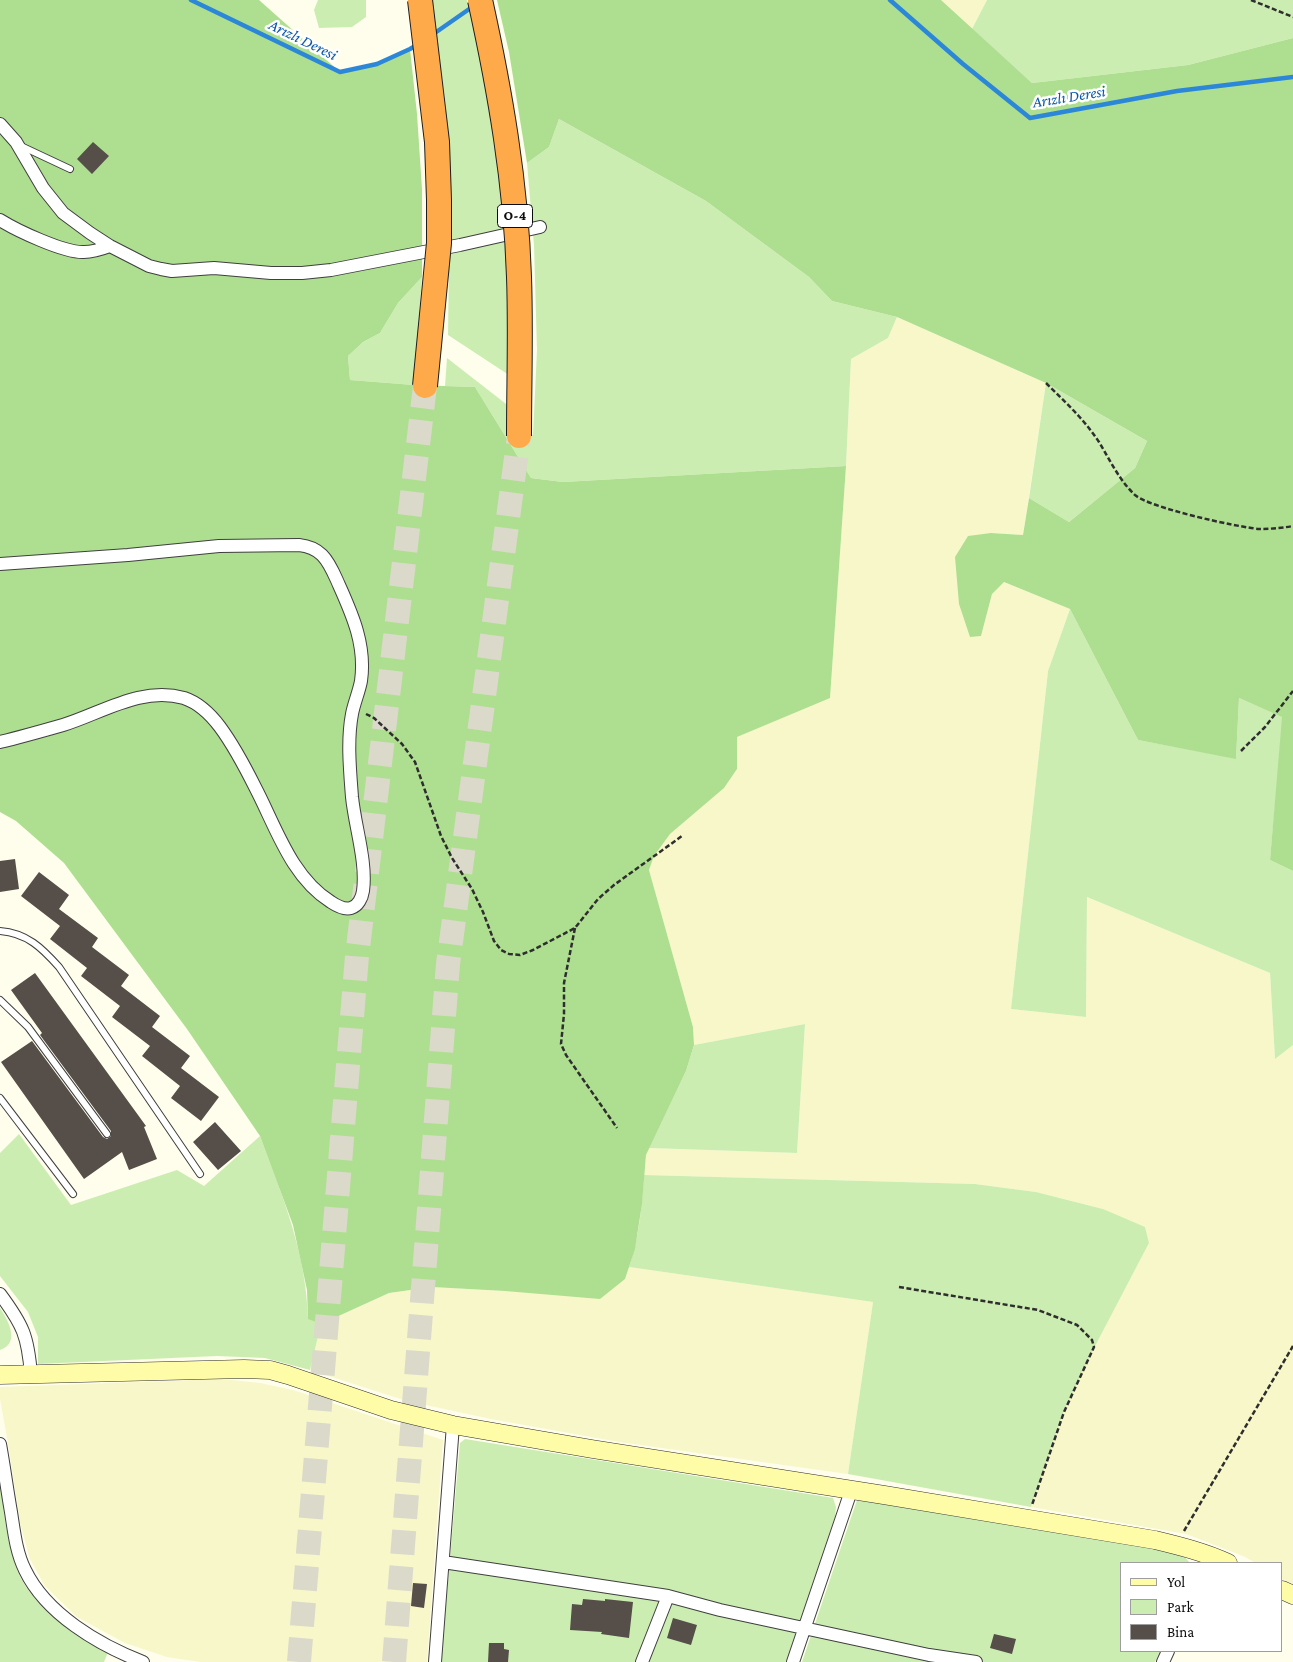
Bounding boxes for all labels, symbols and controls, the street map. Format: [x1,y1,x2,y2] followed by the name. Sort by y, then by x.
[266,15,340,65] water label: Arızlı Deresi
[1031,82,1107,112] water label: Arızlı Deresi
[498,205,532,228] road number: O-4
[1120,1562,1283,1652] legend
[1167,1574,1185,1590] text: Yol
[1167,1599,1194,1615] text: Park
[1167,1624,1194,1640] text: Bina

